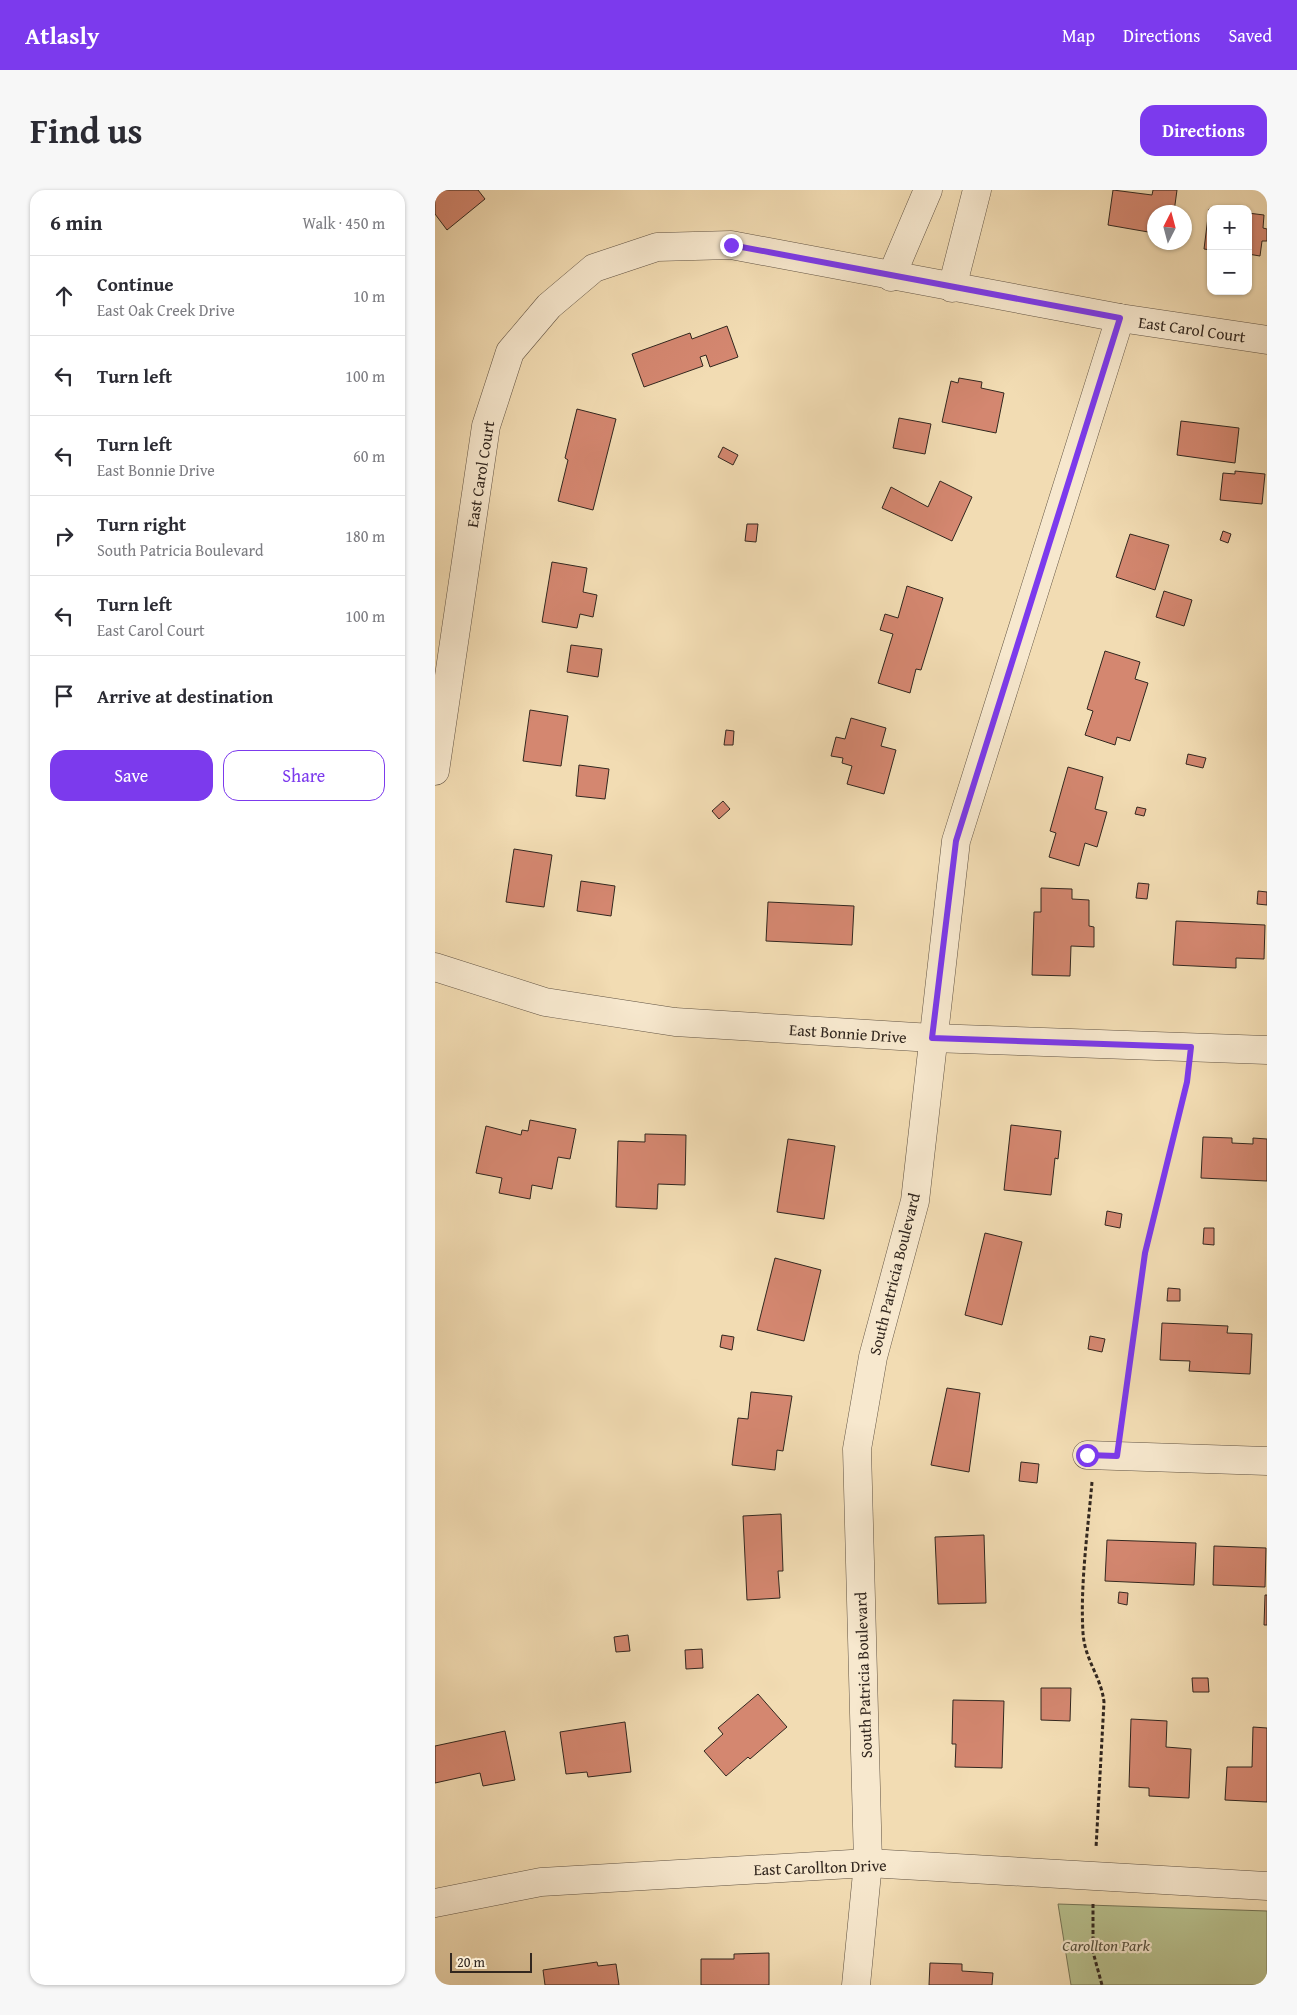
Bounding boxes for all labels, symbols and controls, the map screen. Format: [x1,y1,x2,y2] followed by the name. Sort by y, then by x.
[25,18,99,53] text: Atlasly
[1062,22,1095,49] text: Map
[1123,22,1200,49] text: Directions
[1228,22,1272,49] text: Saved
[30,105,143,156] text: Find us
[1140,105,1267,156] button: Directions
[1147,205,1192,250] north arrow
[1207,205,1252,295] map controls
[1207,205,1252,250] button: +
[50,207,102,238] text: 6 min
[302,211,385,235] text: Walk · 450 m
[720,234,743,257] route end
[1207,250,1252,295] button: −
[97,270,174,298] text: Continue
[50,282,78,310] icon: ahead
[353,284,385,308] text: 10 m
[97,298,235,322] text: East Oak Creek Drive
[1137,310,1247,348] street label: East Carol Court
[50,362,78,390] icon: left
[97,362,172,390] text: Turn left
[345,364,385,388] text: 100 m
[460,419,500,529] street label: East Carol Court
[97,430,172,458] text: Turn left
[50,442,78,470] icon: left
[353,444,385,468] text: 60 m
[97,458,215,482] text: East Bonnie Drive
[97,510,186,538] text: Turn right
[50,522,78,550] icon: right
[345,524,385,548] text: 180 m
[97,538,263,562] text: South Patricia Boulevard
[97,590,172,618] text: Turn left
[50,602,78,630] icon: left
[345,604,385,628] text: 100 m
[97,618,205,642] text: East Carol Court
[50,682,78,710] icon: arrive
[97,682,273,710] text: Arrive at destination
[50,750,213,801] button: Save
[223,750,385,801] button: Share
[788,1017,908,1049] street label: East Bonnie Drive
[862,1190,926,1358] street label: South Patricia Boulevard
[1076,1444,1099,1467] route start
[848,1591,878,1759] street label: South Patricia Boulevard
[753,1853,887,1881] street label: East Carollton Drive
[1062,1933,1150,1957] park label: Carollton Park
[450,1950,533,1973] scale bar
[457,1952,485,1972] text: 20 m

